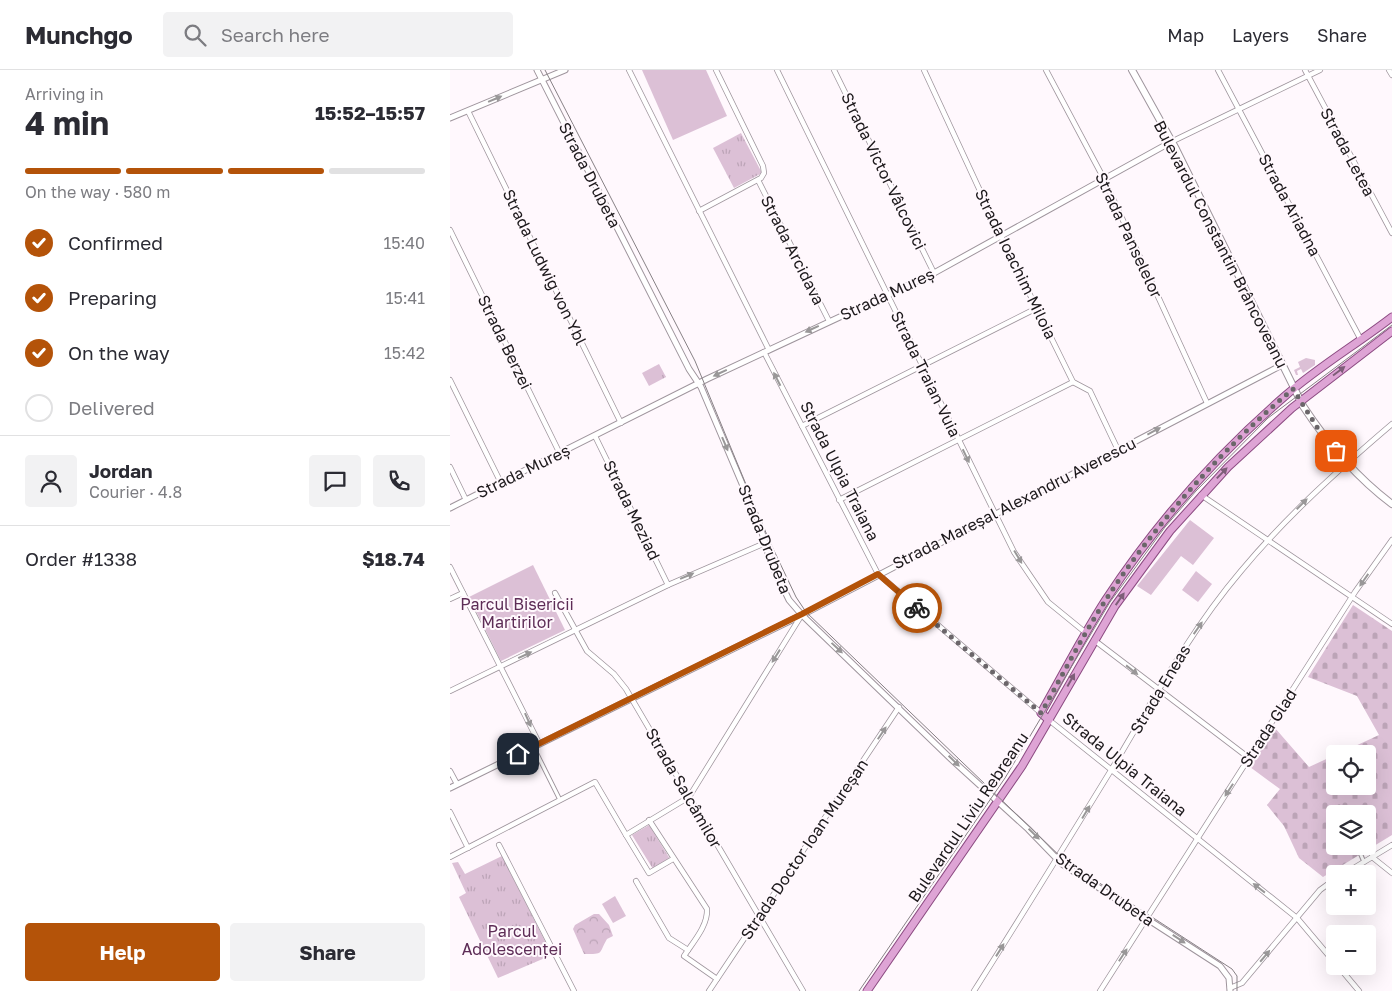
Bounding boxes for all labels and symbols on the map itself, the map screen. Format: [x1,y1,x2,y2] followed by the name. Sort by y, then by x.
[837,89,931,253] street label: Strada Victor Vâlcovici
[488,95,502,103] one-way arrow
[1316,104,1380,200] street label: Strada Letea
[1150,117,1292,371] street label: Bulevardul Constantin Brâncoveanu
[555,119,625,231] street label: Strada Drubeta
[1255,150,1325,260] street label: Strada Ariadna
[1091,169,1167,301] street label: Strada Panselelor
[971,185,1061,343] street label: Strada Ioachim Miloia
[499,186,591,348] street label: Strada Ludwig von Ybl
[757,192,829,308] street label: Strada Arcidava
[837,263,937,325] street label: Strada Mureș
[474,292,536,392] street label: Strada Berzei
[887,308,965,440] street label: Strada Traian Vuia
[805,325,819,333] one-way arrow
[1332,366,1346,376] one-way arrow
[713,369,727,377] one-way arrow
[773,371,781,386] one-way arrow
[796,398,884,544] street label: Strada Ulpia Traiana
[1146,427,1161,435] one-way arrow
[1315,430,1357,472] pin
[889,433,1139,573] street label: Strada Mareșal Alexandru Averescu
[722,437,730,451] one-way arrow
[473,440,573,502] street label: Strada Mureș
[962,449,970,464] one-way arrow
[599,457,665,563] street label: Strada Meziad
[1216,467,1228,479] one-way arrow
[734,481,796,597] street label: Strada Drubeta
[1296,498,1308,510] one-way arrow
[1013,551,1022,564] one-way arrow
[680,572,695,580] one-way arrow
[1359,573,1369,586] one-way arrow
[892,583,942,633] courier
[1115,592,1125,606] one-way arrow
[460,594,574,632] park label: Parcul Bisericii Martirilor
[1193,622,1203,635] one-way arrow
[1125,641,1195,737] street label: Strada Eneas
[831,642,843,654] one-way arrow
[518,650,533,659] one-way arrow
[772,650,781,663] one-way arrow
[1125,665,1139,675] one-way arrow
[1067,674,1076,687] one-way arrow
[1235,685,1301,771] street label: Strada Glad
[1059,708,1191,820] street label: Strada Ulpia Traiana
[524,713,532,727] one-way arrow
[641,724,727,852] street label: Strada Salcâmilor
[877,726,887,739] one-way arrow
[904,728,1032,906] street label: Bulevardul Liviu Rebreanu
[497,733,539,775] pin
[736,755,872,943] street label: Strada Doctor Ioan Mureșan
[947,755,959,767] one-way arrow
[1224,783,1233,796] one-way arrow
[1081,805,1090,818] one-way arrow
[1028,828,1040,840] one-way arrow
[1052,848,1158,930] street label: Strada Drubeta
[1253,882,1266,893] one-way arrow
[462,921,562,959] park label: Parcul Adolescenței
[1172,935,1186,944] one-way arrow
[995,943,1005,956] one-way arrow
[1118,948,1128,961] one-way arrow
[1259,950,1270,963] one-way arrow

